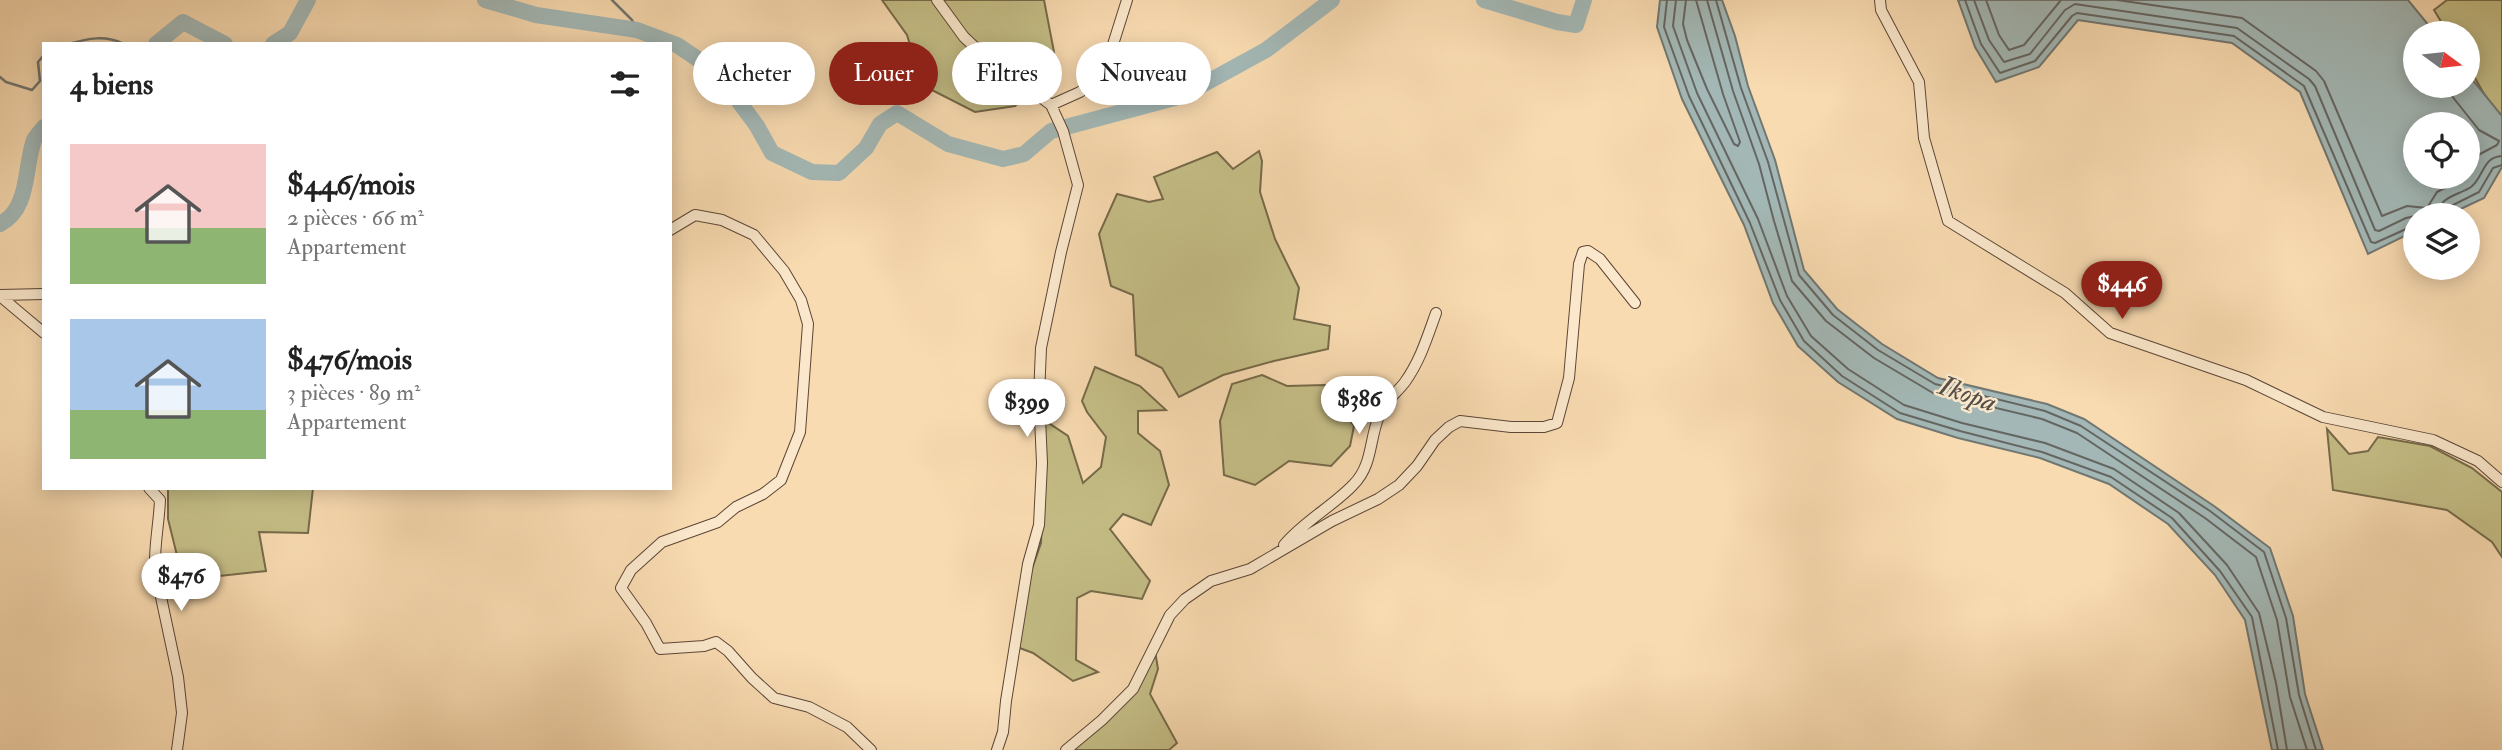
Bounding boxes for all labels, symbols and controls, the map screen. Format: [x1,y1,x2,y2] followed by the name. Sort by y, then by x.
[2403,21,2480,98] north arrow
[2403,21,2480,280] map controls
[693,42,815,105] chip: Acheter
[829,42,938,105] chip: Louer
[952,42,1062,105] chip: Filtres
[1076,42,1211,105] chip: Nouveau
[606,65,644,103] icon: filters
[70,66,153,103] text: 4 biens
[2403,112,2480,189] button: locate
[287,166,415,203] text: $446/mois
[126,172,210,256] icon: home
[287,203,424,232] text: 2 pièces · 66 m²
[2403,203,2480,280] button: layers
[287,232,407,261] text: Appartement
[2081,262,2163,321] pin: $446
[2097,269,2147,298] text: $446
[287,341,412,378] text: $476/mois
[126,347,210,431] icon: home
[1932,368,2001,420] water label: Ikopa
[1318,376,1400,436] pin: $386
[287,378,421,407] text: 3 pièces · 89 m²
[986,380,1068,439] pin: $399
[1337,384,1381,413] text: $386
[1004,387,1050,416] text: $399
[287,407,407,436] text: Appartement
[140,554,222,613] pin: $476
[157,561,205,590] text: $476

